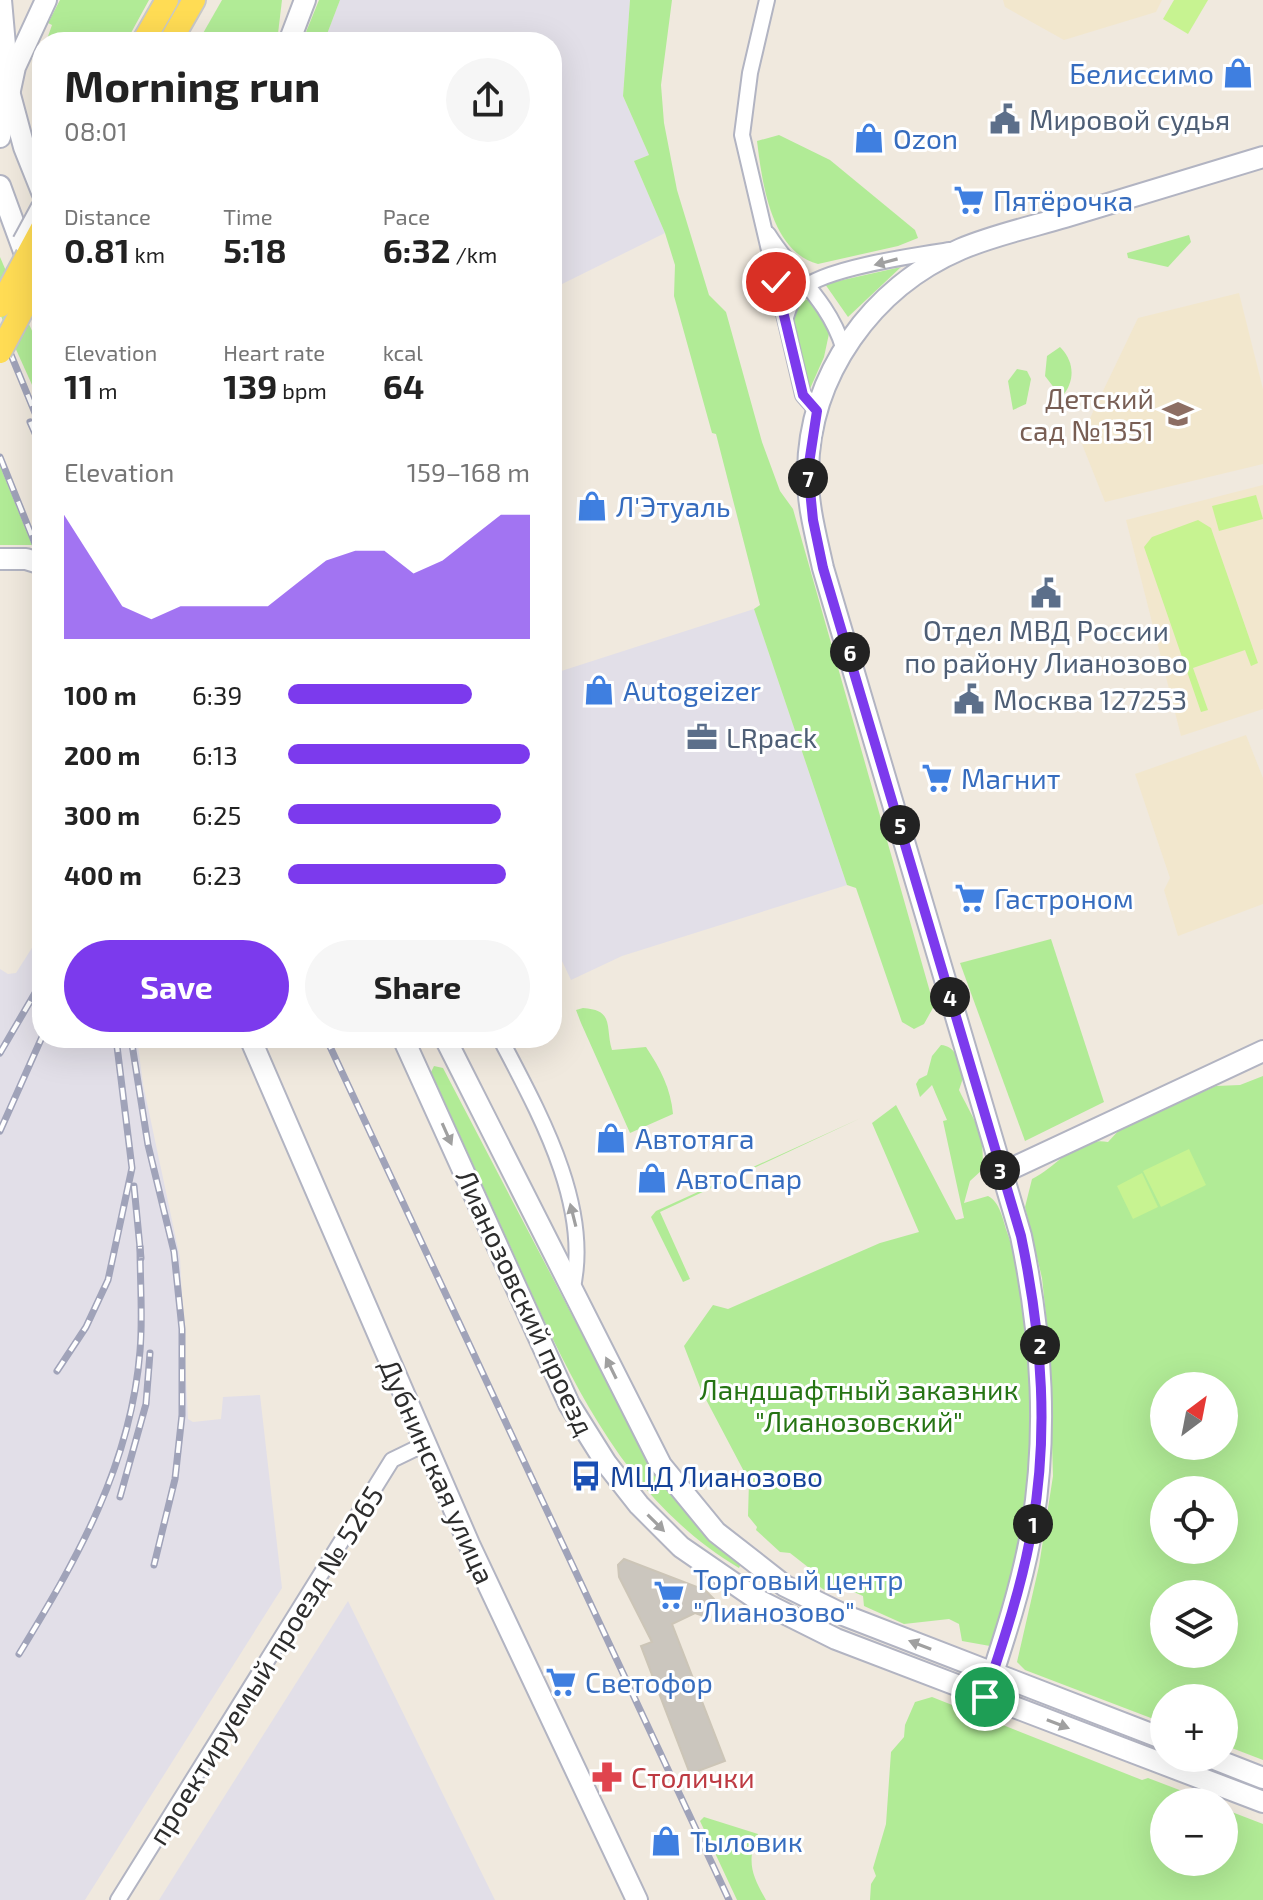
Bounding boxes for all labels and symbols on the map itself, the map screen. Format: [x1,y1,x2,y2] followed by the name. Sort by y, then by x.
[1069,56,1214,90] place label: Белиссимо
[1221,56,1255,90] shop icon: Белиссимо
[988,102,1022,136] public building icon: Мировой судья
[1029,102,1230,136] place label: Мировой судья
[852,121,886,155] shop icon: Ozon
[893,121,958,155] place label: Ozon
[952,183,986,217] supermarket icon: Пятёрочка
[993,183,1133,217] place label: Пятёрочка
[742,248,810,316] pin
[873,256,898,268] one-way arrow
[1019,381,1154,447] place label: Детский сад №1351
[1161,397,1195,431] school or university icon: Детский сад №1351
[788,458,828,498] pin: 7
[575,489,609,523] shop icon: Л'Этуаль
[616,489,730,523] place label: Л'Этуаль
[1029,576,1063,610] public building icon: Отдел МВД России по району Лианозово
[904,613,1188,679] place label: Отдел МВД России по району Лианозово
[830,632,870,672] pin: 6
[582,673,616,707] shop icon: Autogeizer
[623,673,761,707] place label: Autogeizer
[952,682,986,716] public building icon: Москва 127253
[993,682,1187,716] place label: Москва 127253
[685,720,719,754] office icon: LRpack
[726,720,817,754] place label: LRpack
[920,761,954,795] supermarket icon: Магнит
[961,761,1060,795] place label: Магнит
[880,805,920,845] pin: 5
[953,881,987,915] supermarket icon: Гастроном
[994,881,1134,915] place label: Гастроном
[930,977,970,1017] pin: 4
[594,1121,628,1155] shop icon: Автотяга
[635,1121,754,1155] place label: Автотяга
[441,1123,454,1146] one-way arrow
[980,1150,1020,1190] pin: 3
[635,1161,669,1195] shop icon: АвтоСпар
[676,1161,802,1195] place label: АвтоСпар
[449,1164,603,1440] street label: Лианозовский проезд
[567,1202,579,1227] one-way arrow
[1020,1325,1060,1365] pin: 2
[373,1353,503,1589] street label: Дубнинская улица
[604,1357,618,1380] one-way arrow
[700,1372,1018,1438] park label: Ландшафтный заказник "Лианозовский"
[1150,1372,1238,1460] north arrow
[569,1459,603,1493] bus stop icon: МЦД Лианозово
[610,1459,823,1493] place label: МЦД Лианозово
[140,1479,390,1851] street label: проектируемый проезд № 5265
[1013,1504,1053,1544] pin: 1
[646,1513,665,1531] one-way arrow
[693,1562,904,1628] place label: Торговый центр "Лианозово"
[652,1578,686,1612] supermarket icon: Торговый центр "Лианозово"
[908,1638,932,1651] one-way arrow
[951,1663,1019,1731] pin
[544,1665,578,1699] supermarket icon: Светофор
[585,1665,713,1699] place label: Светофор
[1046,1718,1070,1731] one-way arrow
[590,1760,624,1794] pharmacy icon: Столички
[631,1760,755,1794] place label: Столички
[649,1824,683,1858] shop icon: Тыловик
[690,1824,803,1858] place label: Тыловик

